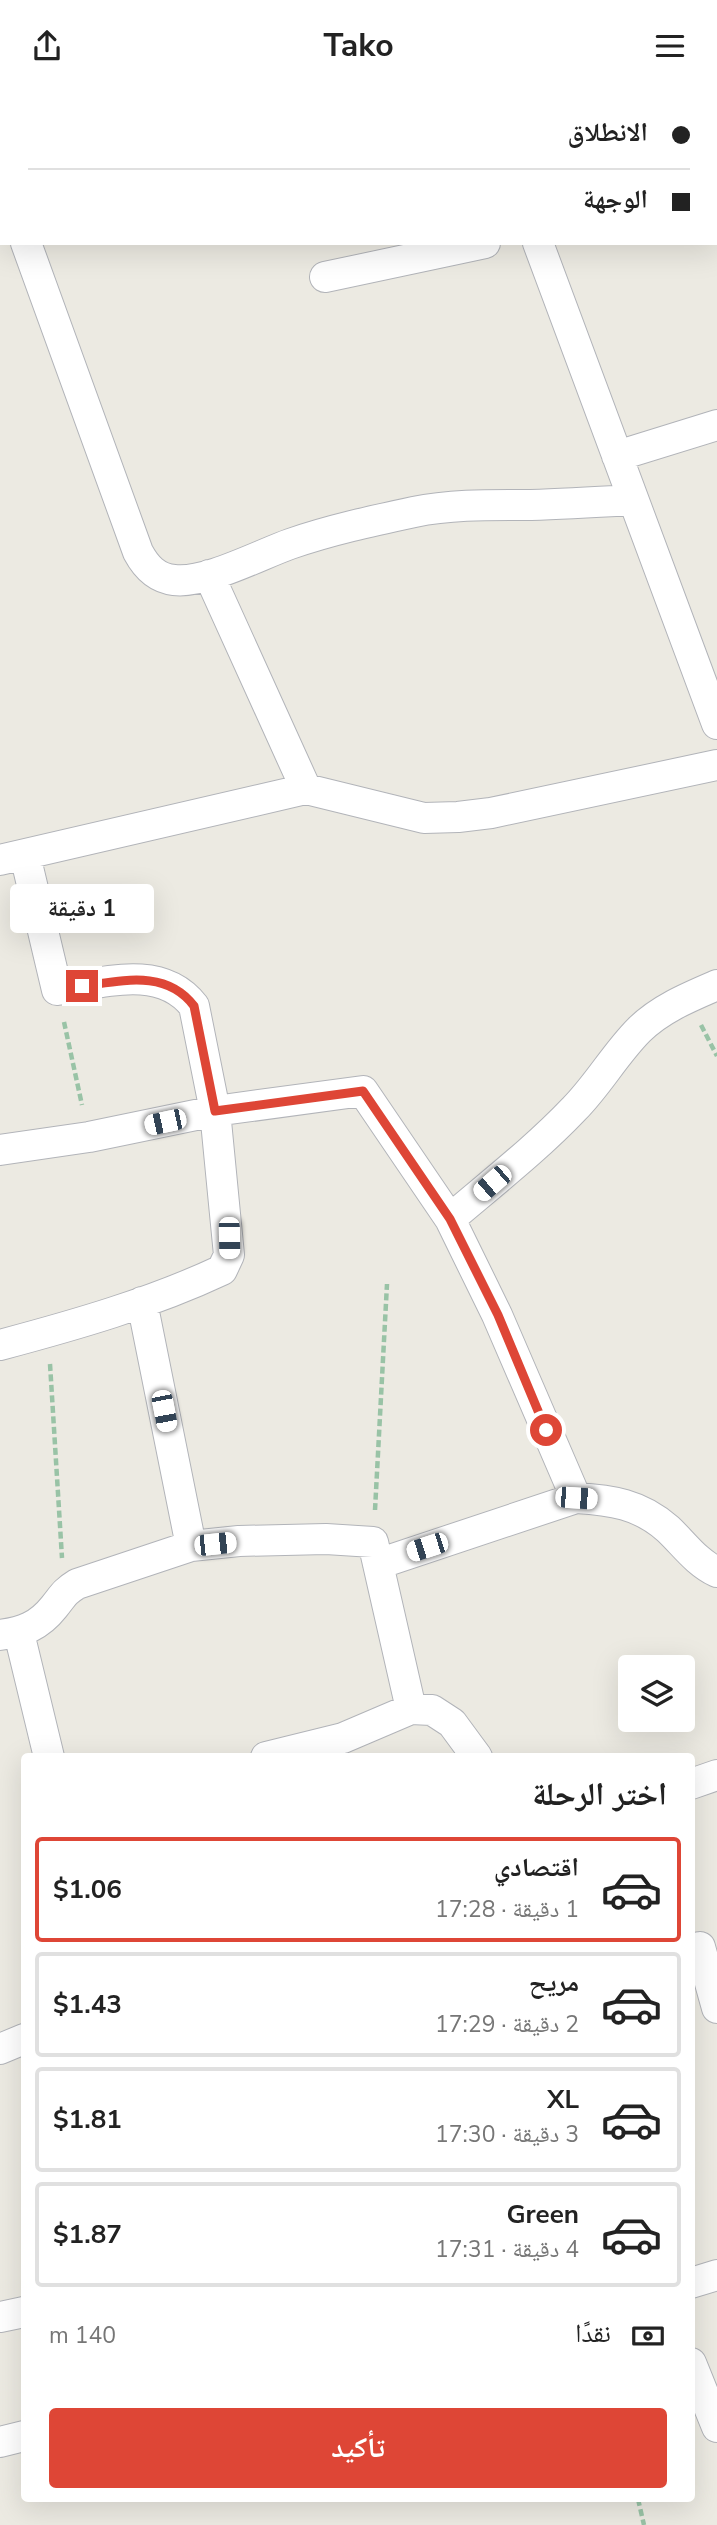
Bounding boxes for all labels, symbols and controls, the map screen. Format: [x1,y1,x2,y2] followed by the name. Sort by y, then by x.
[323,24,394,67] text: Tako
[28,27,66,65] icon: share
[651,27,689,65] icon: menu
[568,115,648,150] text: الانطلاق
[583,182,648,217] text: الوجهة
[10,885,154,933] callout: 1 دقيقة
[48,893,116,924] text: 1 دقيقة
[66,970,98,1002] route end
[143,1107,188,1137] car
[470,1161,515,1205] car
[219,1217,240,1259] car
[150,1388,179,1434] car
[530,1414,562,1446] route start
[555,1486,598,1510] car
[194,1531,237,1557] car
[404,1531,451,1563] car
[618,1655,695,1732] map controls
[618,1655,695,1732] button: layers
[532,1773,667,1816] text: اختر الرحلة
[494,1850,579,1885] text: اقتصادي
[600,1858,663,1921] icon: car
[53,1872,122,1907] text: $1.06
[435,1894,579,1925] text: 1 دقيقة · 17:28
[529,1965,579,2000] text: مريح
[600,1973,663,2036] icon: car
[53,1987,122,2022] text: $1.43
[435,2009,579,2040] text: 2 دقيقة · 17:29
[547,2082,579,2117] text: XL
[600,2088,663,2151] icon: car
[53,2102,122,2137] text: $1.81
[435,2119,579,2150] text: 3 دقيقة · 17:30
[506,2197,579,2232] text: Green
[600,2203,663,2266] icon: car
[53,2217,122,2252] text: $1.87
[435,2234,579,2265] text: 4 دقيقة · 17:31
[575,2316,611,2351] text: نقدًا
[629,2317,667,2355] icon: cash
[49,2320,116,2351] text: 140 m
[49,2408,667,2488] button: تأكيد

